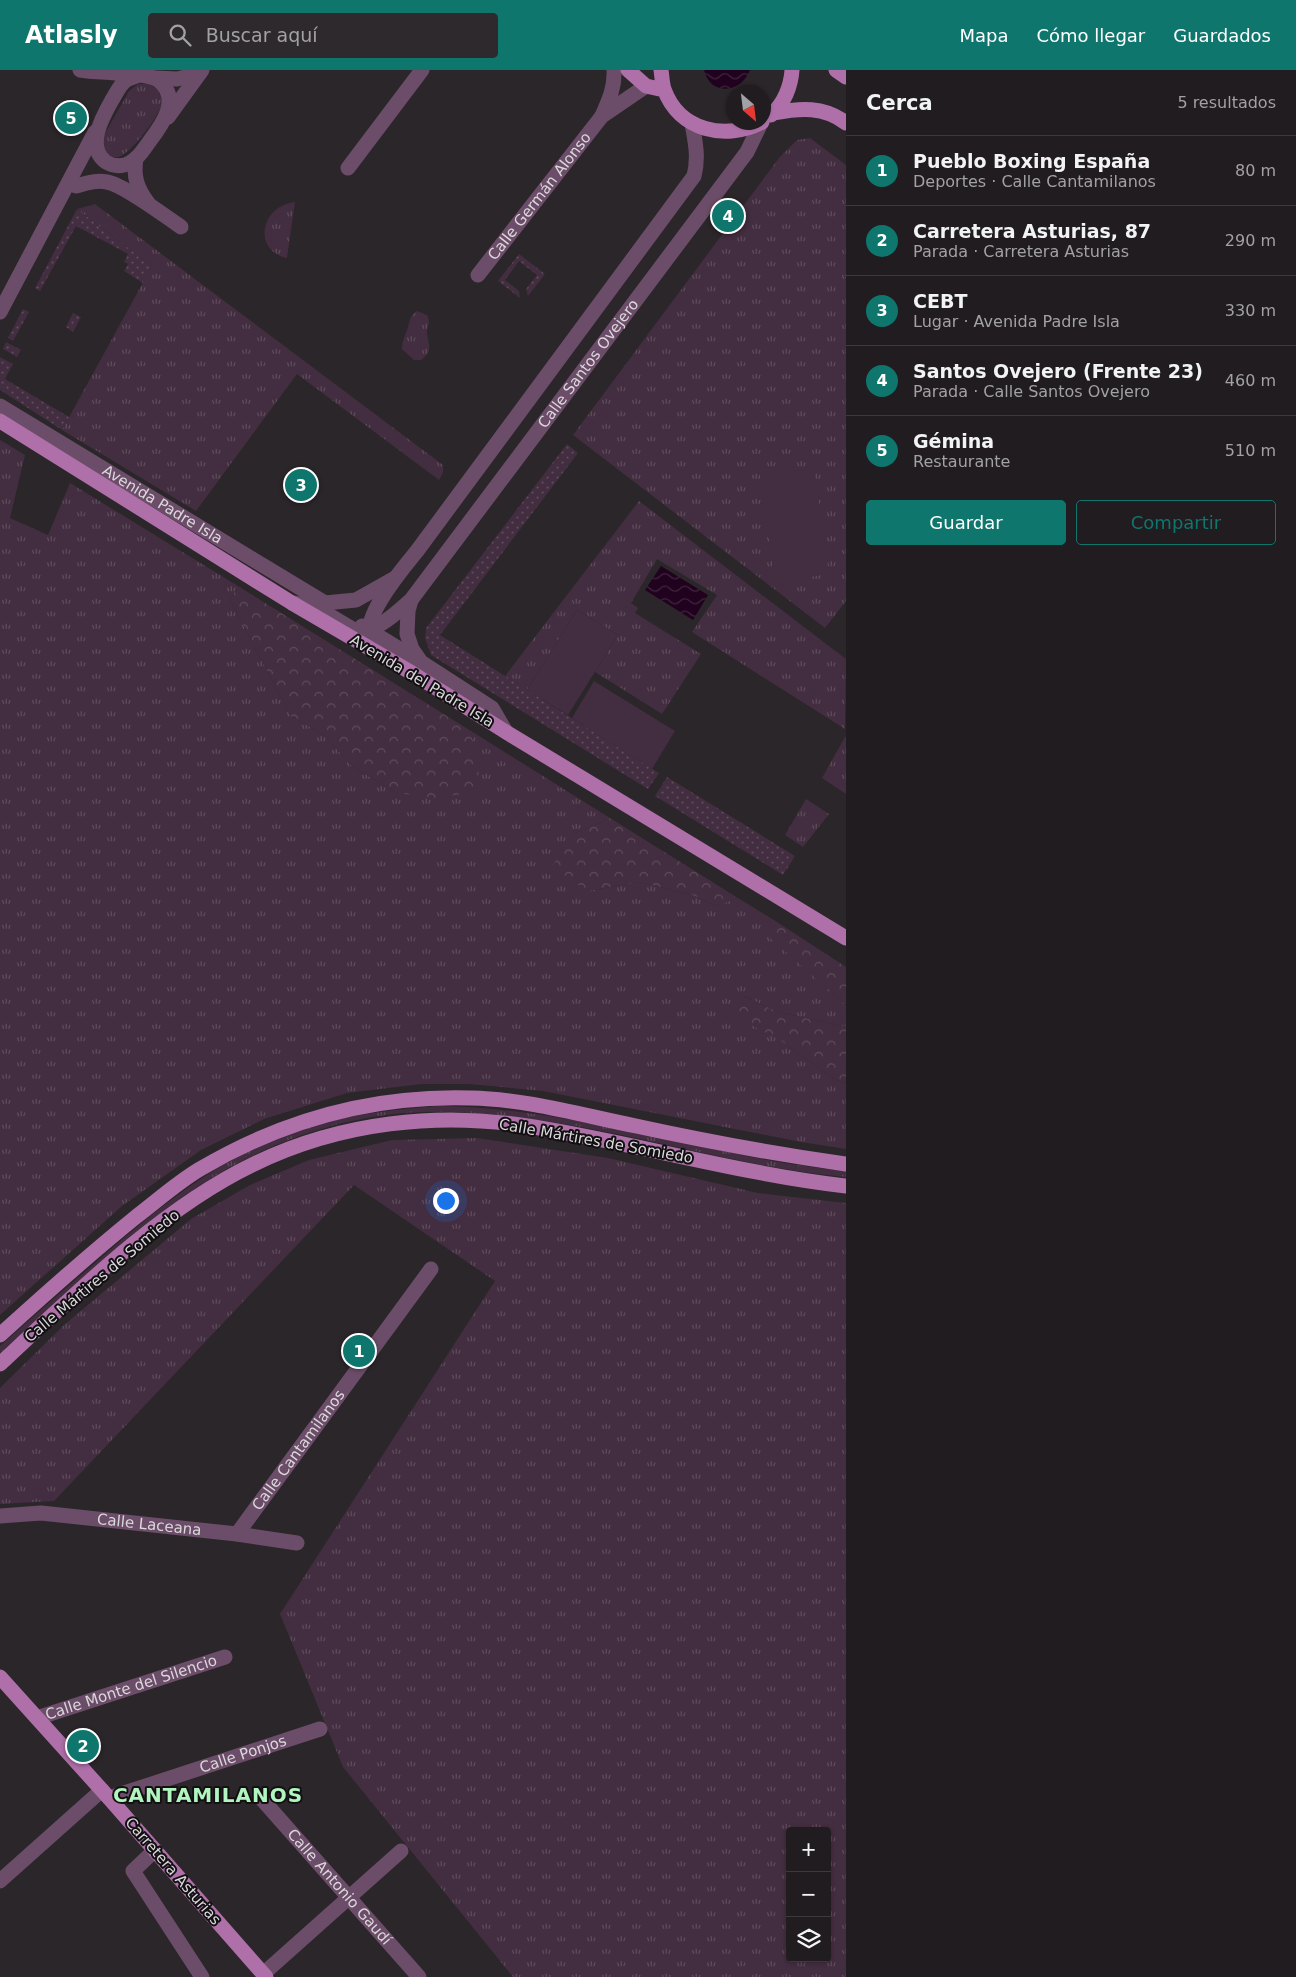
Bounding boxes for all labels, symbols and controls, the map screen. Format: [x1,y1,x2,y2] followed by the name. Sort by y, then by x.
[148,13,498,58] search box
[25,21,118,49] text: Atlasly
[166,21,194,49] icon: search
[206,24,318,46] text: Buscar aquí
[959,25,1008,46] text: Mapa
[1036,25,1145,46] text: Cómo llegar
[1173,25,1271,46] text: Guardados
[726,85,771,130] north arrow
[866,91,933,115] text: Cerca
[1177,93,1276,112] text: 5 resultados
[55,99,87,137] pin: 5
[484,129,595,264] street label: Calle Germán Alonso
[913,150,1150,172] text: Pueblo Boxing España
[876,161,888,180] text: 1
[1235,161,1276,180] text: 80 m
[913,172,1156,191] text: Deportes · Calle Cantamilanos
[712,197,744,235] pin: 4
[913,220,1151,242] text: Carretera Asturias, 87
[876,231,888,250] text: 2
[1225,231,1276,250] text: 290 m
[913,242,1129,261] text: Parada · Carretera Asturias
[913,290,967,312] text: CEBT
[534,296,642,432] street label: Calle Santos Ovejero
[876,301,888,320] text: 3
[1225,301,1276,320] text: 330 m
[913,312,1120,331] text: Lugar · Avenida Padre Isla
[913,360,1203,382] text: Santos Ovejero (Frente 23)
[876,371,888,390] text: 4
[1225,371,1276,390] text: 460 m
[913,382,1150,401] text: Parada · Calle Santos Ovejero
[913,430,994,452] text: Gémina
[876,441,888,460] text: 5
[1225,441,1276,460] text: 510 m
[913,452,1010,471] text: Restaurante
[99,461,226,548] street label: Avenida Padre Isla
[285,466,317,504] pin: 3
[866,500,1066,545] button: Guardar
[1076,500,1276,545] button: Compartir
[347,631,497,731] street label: Avenida del Padre Isla
[497,1115,695,1167] street label: Calle Mártires de Somiedo
[433,1188,459,1214] your location
[21,1206,183,1346] street label: Calle Mártires de Somiedo
[343,1332,375,1370] pin: 1
[248,1386,349,1514] street label: Calle Cantamilanos
[96,1510,202,1539] street label: Calle Laceana
[43,1651,219,1724] street label: Calle Monte del Silencio
[67,1727,99,1765] pin: 2
[197,1732,289,1777] street label: Calle Ponjos
[113,1783,303,1807] district label: CANTAMILANOS
[121,1814,225,1929] street label: Carretera Asturias
[284,1825,396,1949] street label: Calle Antonio Gaudí
[786,1827,831,1962] map controls
[786,1827,831,1872] button: +
[786,1872,831,1917] button: −
[786,1917,831,1962] button: layers

